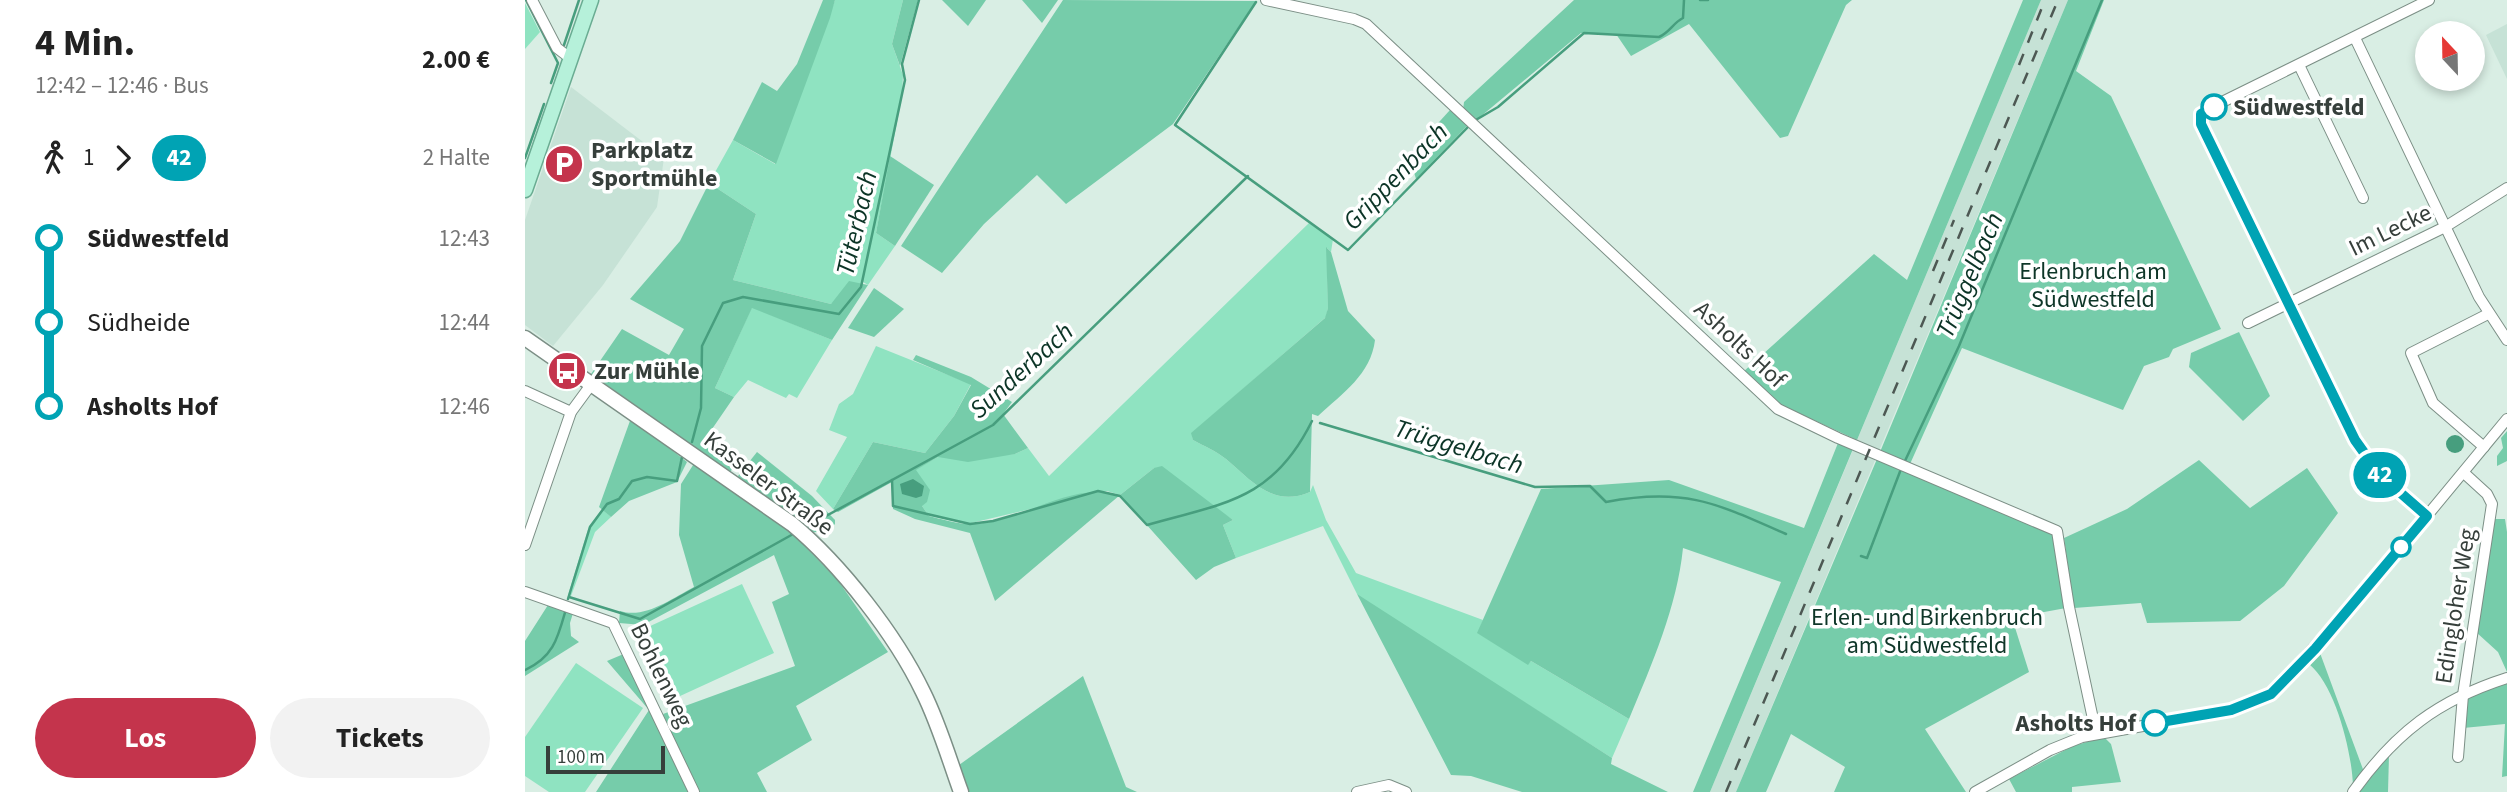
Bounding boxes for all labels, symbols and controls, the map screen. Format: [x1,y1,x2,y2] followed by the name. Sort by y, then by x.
[35,16,135,70] text: 4 Min.
[2415,21,2485,91] north arrow
[2415,21,2485,91] map controls
[422,41,490,78] text: 2.00 €
[35,69,209,102] text: 12:42 – 12:46 · Bus
[2233,90,2365,125] place label: Südwestfeld
[2201,94,2227,120] marker: Südwestfeld
[1334,114,1456,239] water label: Grippenbach
[591,133,717,196] place label: Parkplatz Sportmühle
[35,139,73,177] icon: walk
[104,139,142,177] icon: forward
[166,140,192,175] text: 42
[83,141,94,174] text: 1
[423,141,490,174] text: 2 Halte
[543,143,585,185] parking icon: Parkplatz Sportmühle
[826,167,886,279] water label: Tüterbach
[2343,195,2438,266] street label: Im Lecke
[1926,207,2012,344] water label: Trüggelbach
[87,220,230,257] text: Südwestfeld
[439,222,490,255] text: 12:43
[2019,254,2167,317] park label: Erlenbruch am Südwestfeld
[1686,293,1794,397] street label: Asholts Hof
[87,304,190,341] text: Südheide
[439,306,490,339] text: 12:44
[961,314,1081,427] water label: Sunderbach
[546,350,588,392] bus stop icon: Zur Mühle
[594,354,700,389] place label: Zur Mühle
[87,388,218,425] text: Asholts Hof
[439,390,490,423] text: 12:46
[1390,409,1528,484] water label: Trüggelbach
[696,423,841,544] street label: Kasseler Straße
[2349,452,2411,498] line badge: 42
[2367,457,2393,492] text: 42
[2426,526,2485,686] street label: Edingloher Weg
[2391,537,2411,557] unlabelled marker
[1811,600,2043,663] park label: Erlen- und Birkenbruch am Südwestfeld
[621,617,702,733] street label: Bohlenweg
[35,698,256,778] button: Los
[270,698,490,778] button: Tickets
[2014,706,2137,741] place label: Asholts Hof
[2142,710,2168,736] marker: Asholts Hof
[546,743,665,775] scale bar
[557,744,605,771] text: 100 m

